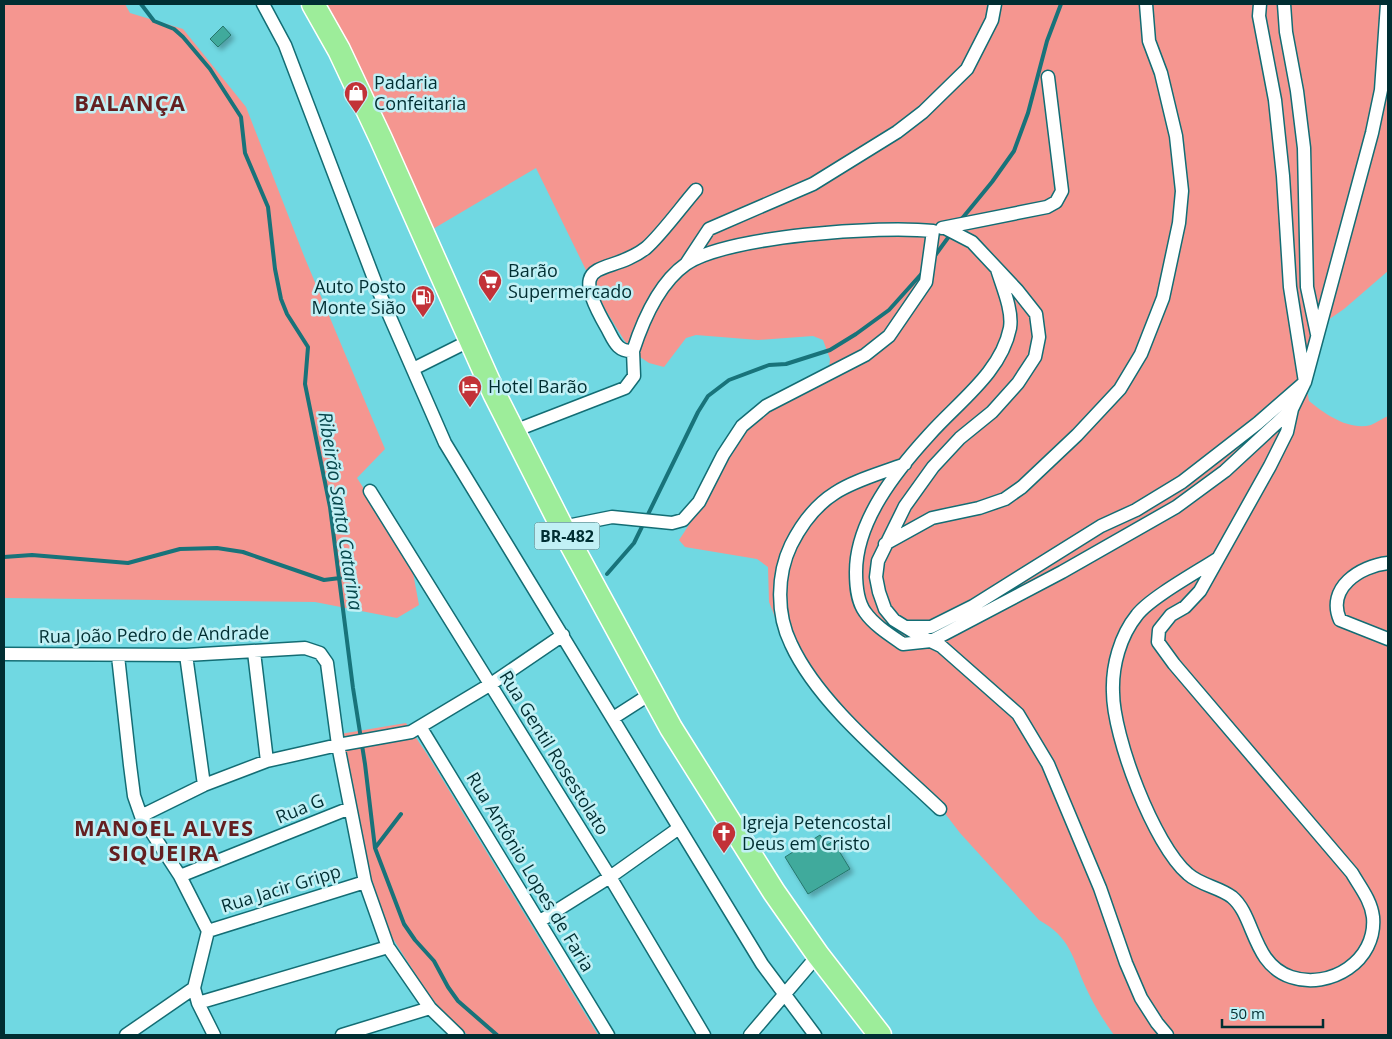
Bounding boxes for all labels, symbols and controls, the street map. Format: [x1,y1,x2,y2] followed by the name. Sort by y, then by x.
[374,70,466,115] place label: Padaria Confeitaria
[343,80,369,114] shop icon: Padaria Confeitaria
[74,87,186,117] district label: BALANÇA
[508,258,632,303] place label: Barão Supermercado
[477,268,503,302] supermarket icon: Barão Supermercado
[312,274,406,319] place label: Auto Posto Monte Sião
[410,284,436,318] fuel station icon: Auto Posto Monte Sião
[457,374,483,408] hotel icon: Hotel Barão
[488,374,588,398] place label: Hotel Barão
[312,410,370,612] water label: Ribeirão Santa Catarina
[534,522,600,550] road number: BR-482
[39,620,269,648] street label: Rua João Pedro de Andrade
[494,666,615,839] street label: Rua Gentil Rosestolato
[462,767,600,976] street label: Rua Antônio Lopes de Faria
[272,788,327,829] street label: Rua G
[742,810,891,855] place label: Igreja Petencostal Deus em Cristo
[74,812,254,867] district label: MANOEL ALVES SIQUEIRA
[711,820,737,854] church icon: Igreja Petencostal Deus em Cristo
[218,858,343,918] street label: Rua Jacir Gripp
[1222,996,1323,1028] scale bar
[1230,1003,1265,1023] text: 50 m

